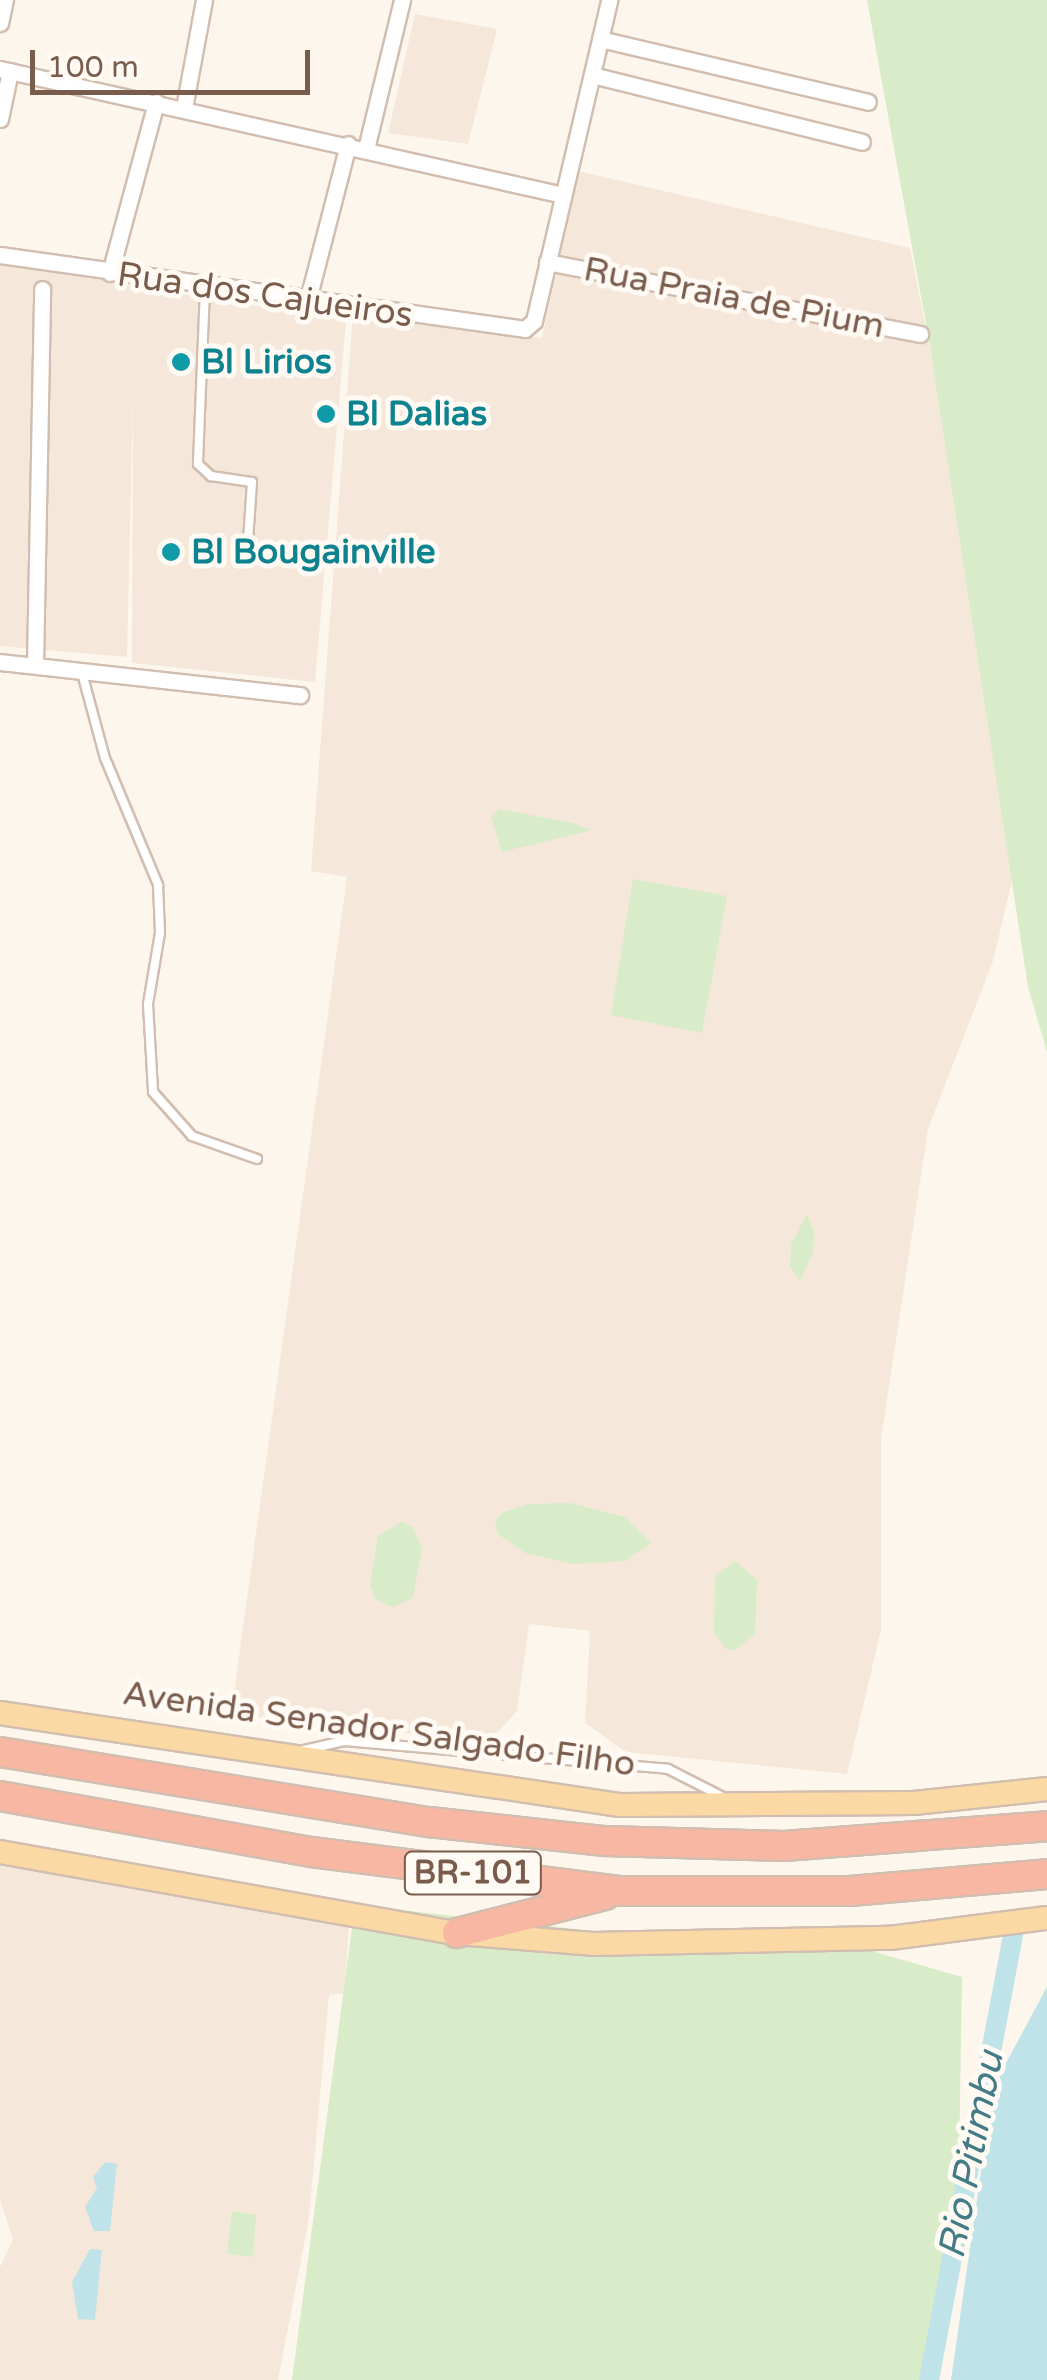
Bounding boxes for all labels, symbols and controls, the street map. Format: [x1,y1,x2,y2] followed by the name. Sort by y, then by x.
[35,30,315,92] scale bar
[47,49,139,86] text: 100 m
[580,248,888,348] street label: Rua Praia de Pium
[115,253,415,337] street label: Rua dos Cajueiros
[201,341,332,383] place label: Bl Lirios
[170,351,192,373] marker: Bl Lirios
[346,393,487,435] place label: Bl Dalias
[315,403,337,425] marker: Bl Dalias
[191,531,435,573] place label: Bl Bougainville
[160,541,182,563] marker: Bl Bougainville
[120,1672,638,1786] street label: Avenida Senador Salgado Filho
[403,1846,543,1900] road number: BR-101
[930,2047,1014,2263] water label: Rio Pitimbu

